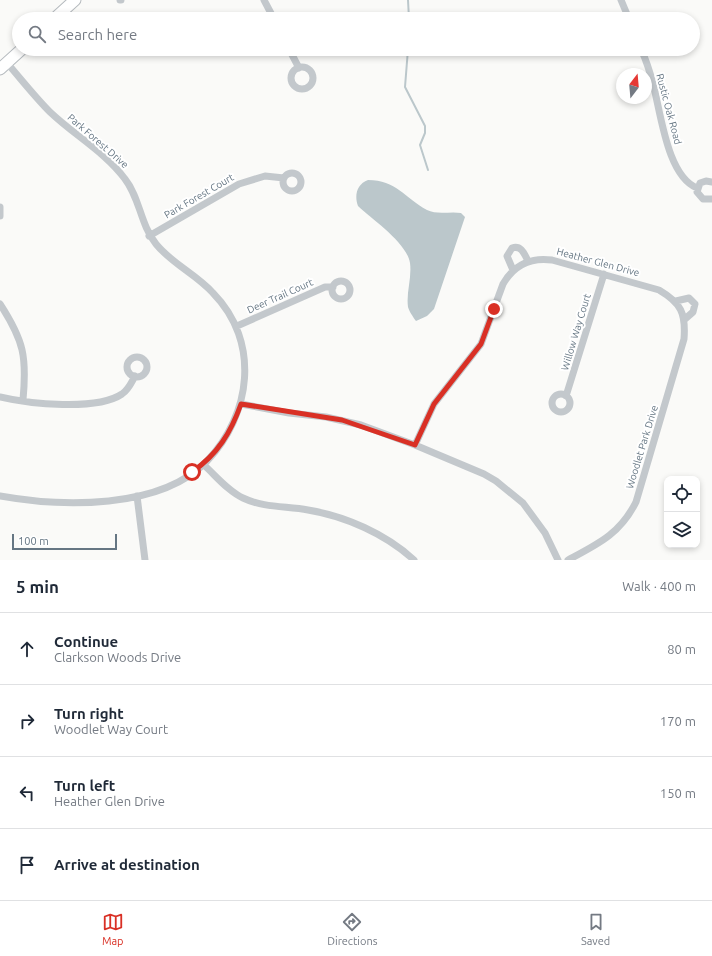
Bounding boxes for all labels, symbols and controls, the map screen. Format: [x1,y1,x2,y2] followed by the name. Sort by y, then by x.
[12,12,700,56] search box
[26,23,48,45] icon: search
[58,26,137,43] text: Search here
[616,68,652,104] north arrow
[654,72,684,146] street label: Rustic Oak Road
[65,112,131,170] street label: Park Forest Drive
[162,172,236,220] street label: Park Forest Court
[555,246,641,278] street label: Heather Glen Drive
[245,276,315,315] street label: Deer Trail Court
[559,292,593,372] street label: Willow Way Court
[485,300,503,318] route end
[624,404,660,490] street label: Woodlet Park Drive
[183,463,201,481] route start
[664,476,700,548] map controls
[664,476,700,512] button: locate
[664,512,700,548] button: layers
[12,532,117,551] scale bar
[18,535,49,547] text: 100 m
[16,577,59,596] text: 5 min
[622,579,696,593] text: Walk · 400 m
[54,633,118,650] text: Continue
[16,638,38,660] icon: ahead
[667,642,696,656] text: 80 m
[54,650,181,664] text: Clarkson Woods Drive
[54,705,124,722] text: Turn right
[16,710,38,732] icon: right
[660,714,696,728] text: 170 m
[54,722,168,736] text: Woodlet Way Court
[54,777,115,794] text: Turn left
[16,782,38,804] icon: left
[660,786,696,800] text: 150 m
[54,794,165,808] text: Heather Glen Drive
[16,854,38,876] icon: arrive
[54,856,200,873] text: Arrive at destination
[102,911,124,947] tab: Map
[327,911,377,947] tab: Directions
[581,911,610,947] tab: Saved

